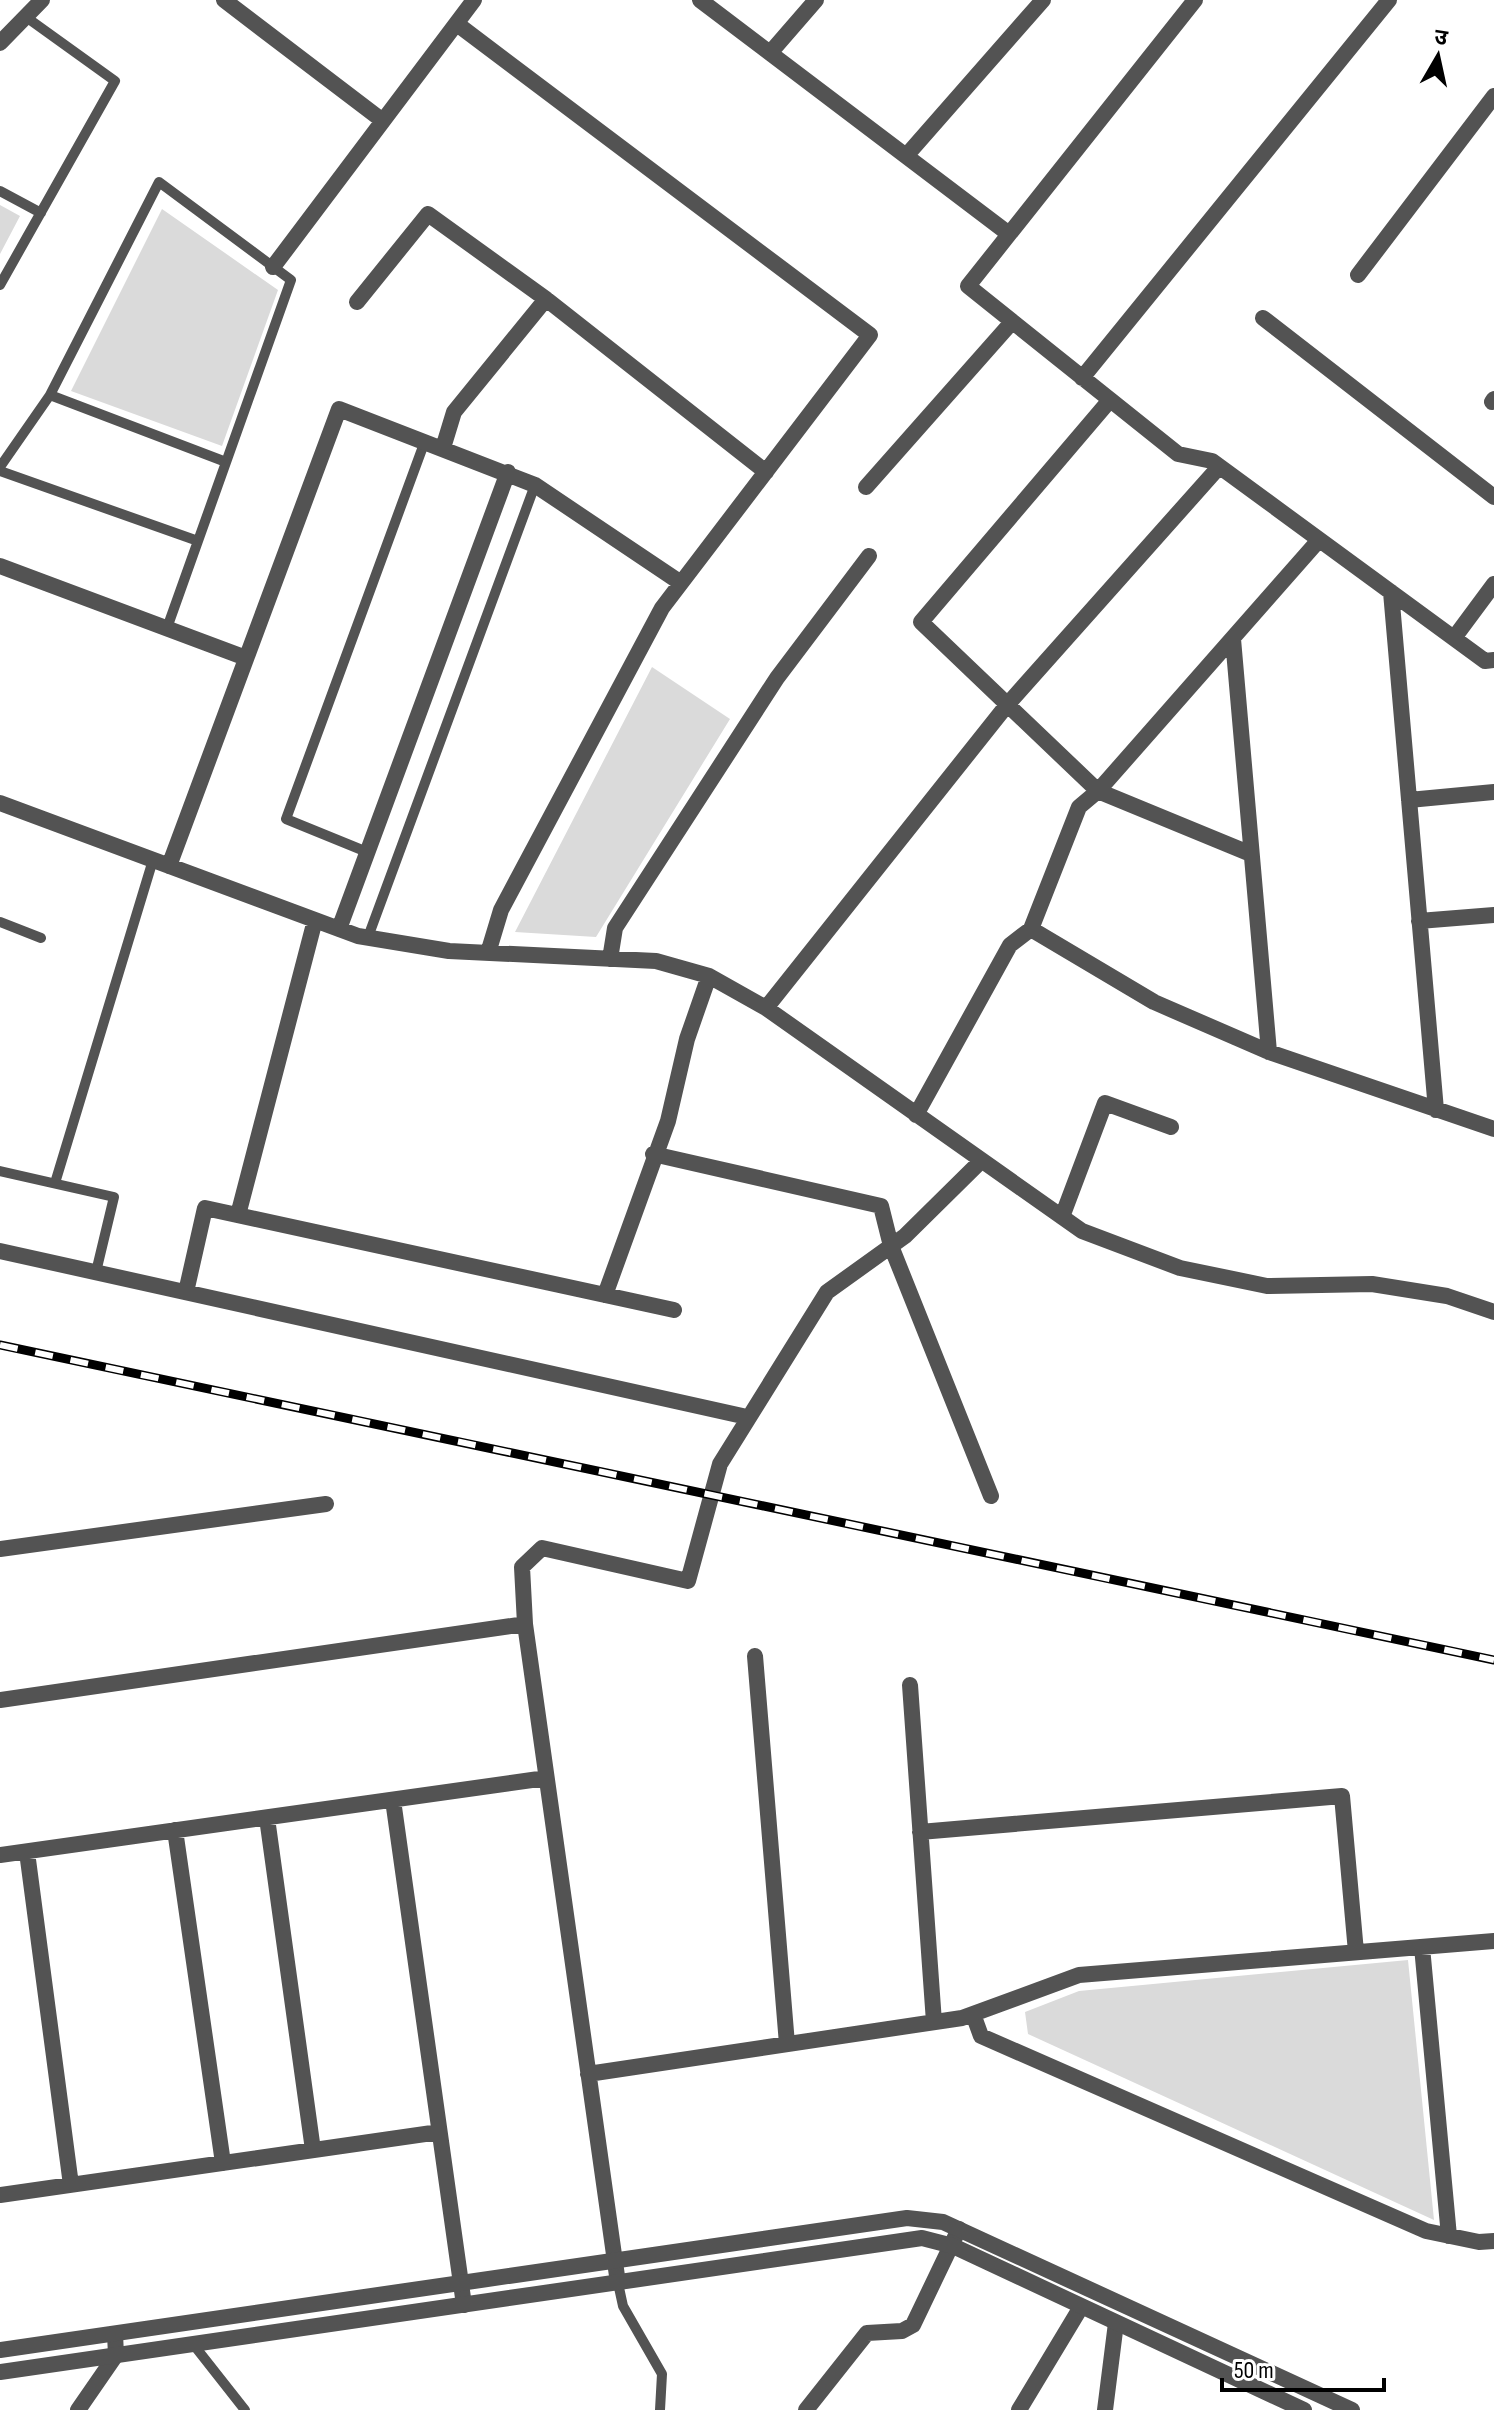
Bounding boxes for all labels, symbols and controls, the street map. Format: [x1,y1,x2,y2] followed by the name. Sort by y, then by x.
[1398,16,1478,96] north arrow
[1432,23,1450,52] text: उ
[1222,2342,1384,2392] scale bar
[1234,2356,1274,2385] text: 50 m

